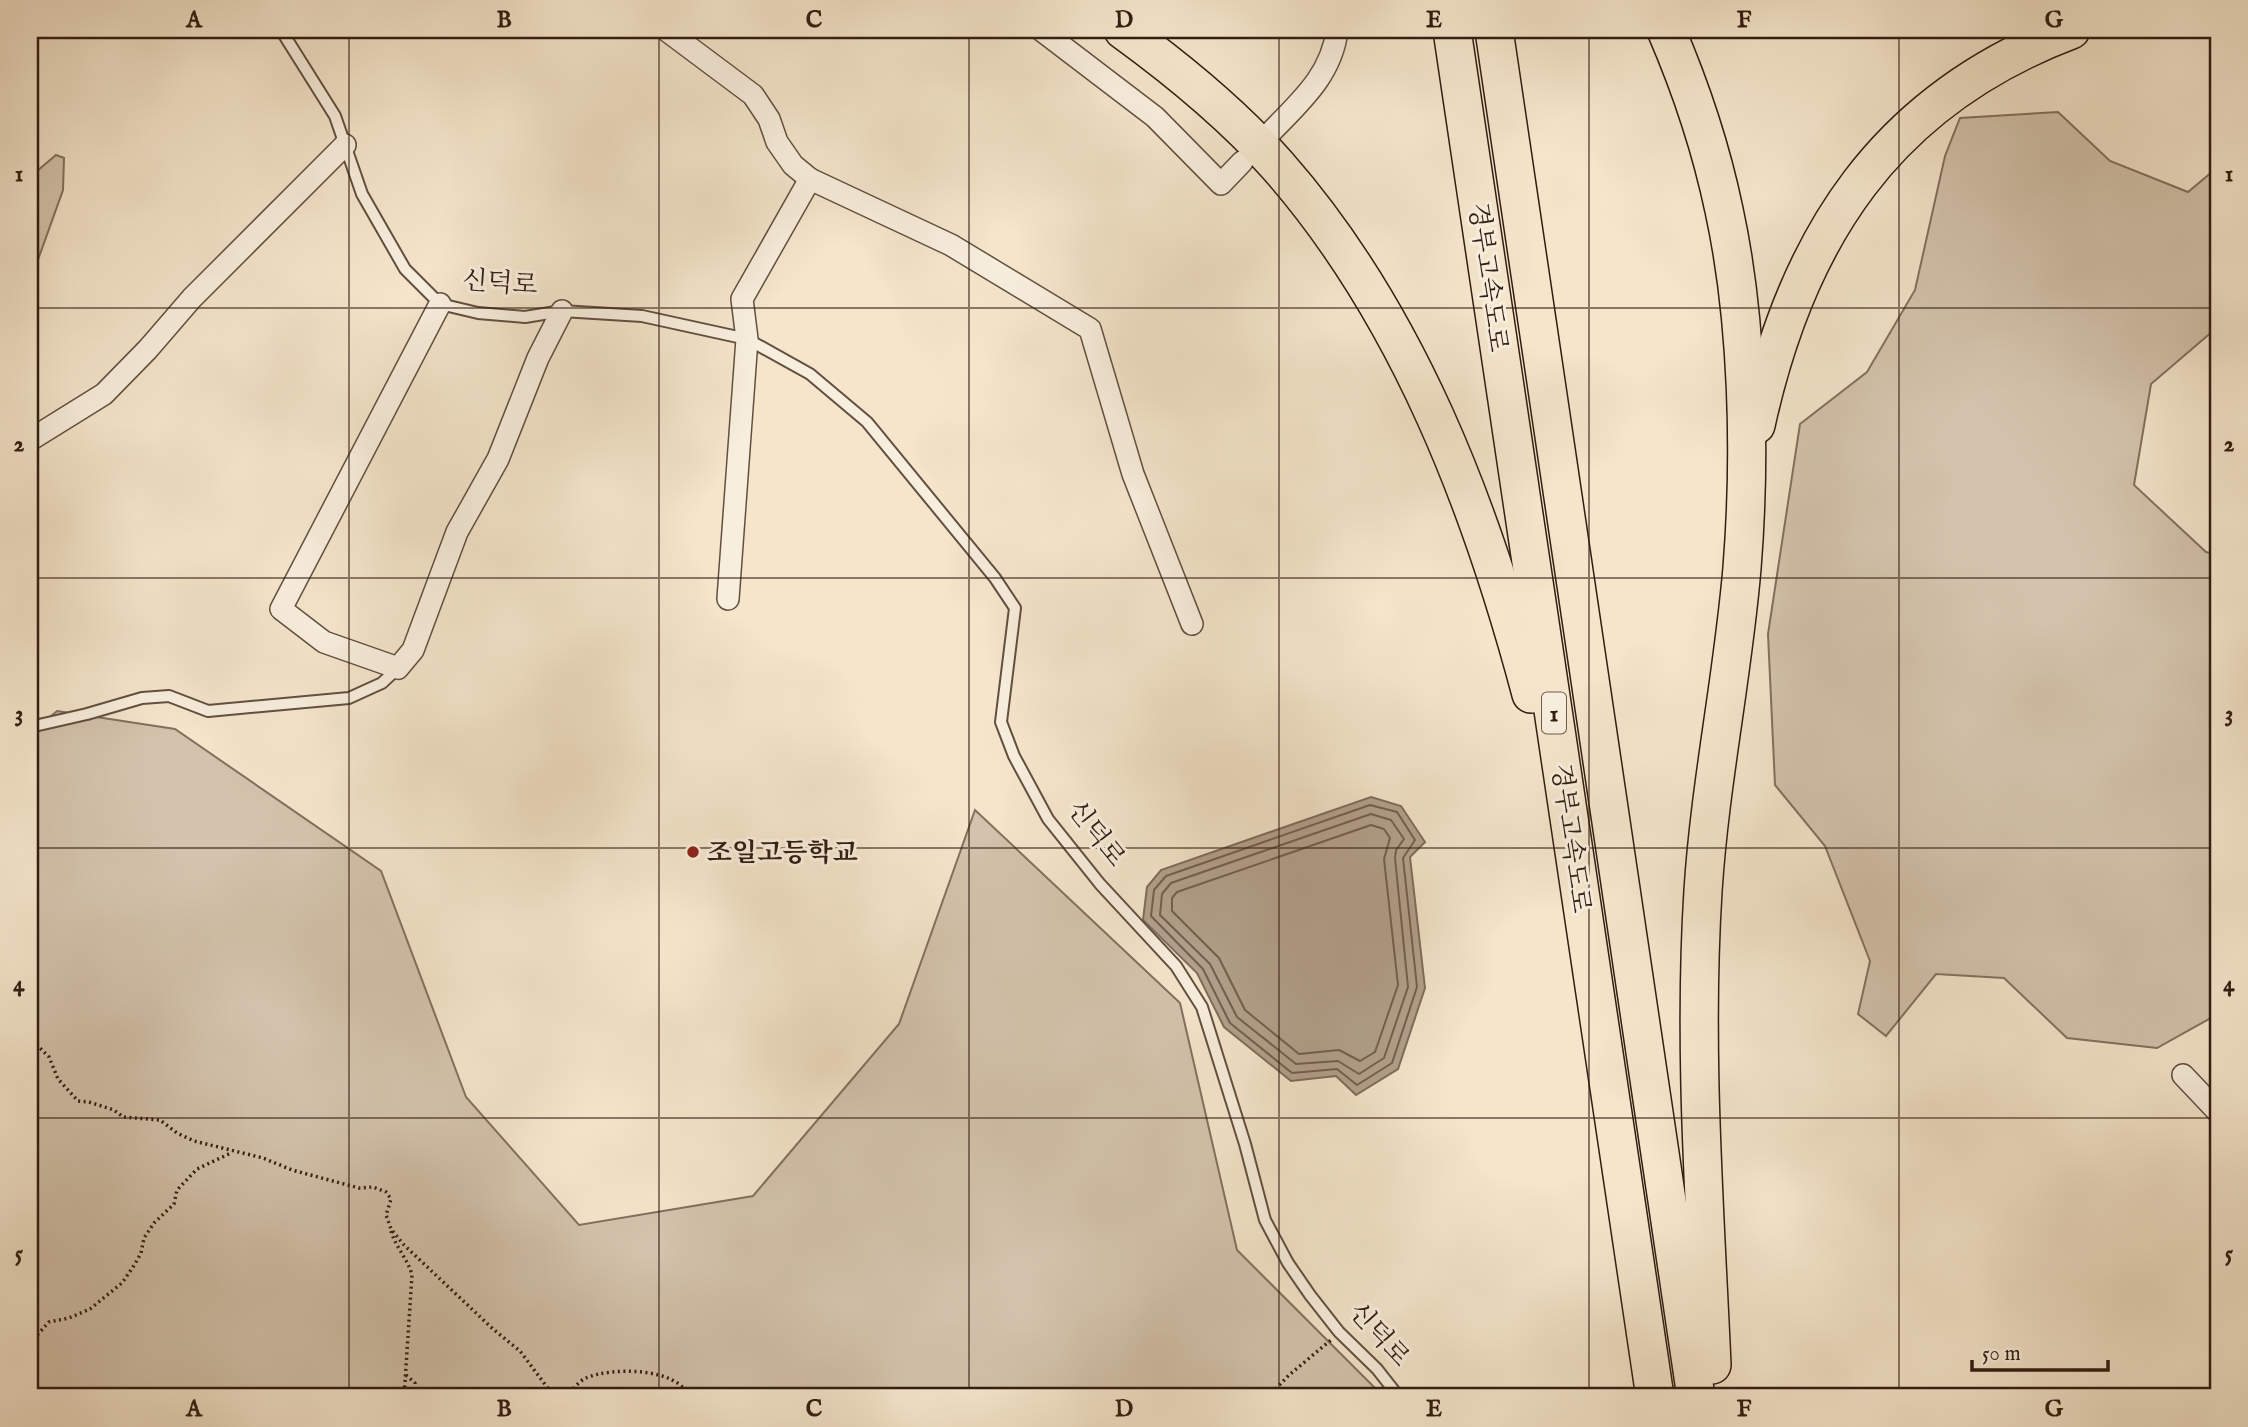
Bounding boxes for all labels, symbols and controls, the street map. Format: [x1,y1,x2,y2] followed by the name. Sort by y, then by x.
[185,6,203,35] text: A
[496,6,512,35] text: B
[806,6,823,35] text: C
[1115,6,1133,35] text: D
[1426,6,1442,35] text: E
[1737,6,1752,35] text: F
[2045,6,2064,35] text: G
[15,160,23,189] text: 1
[2225,160,2233,189] text: 1
[1461,200,1514,354] street label: 경부고속도로
[461,264,539,303] street label: 신덕로
[14,430,25,459] text: 2
[2224,430,2235,459] text: 2
[1542,692,1566,734] road number: 1
[15,700,23,729] text: 3
[2225,700,2233,729] text: 3
[1544,761,1597,915] street label: 경부고속도로
[1060,794,1132,874] street label: 신덕로
[707,837,858,870] place label: 조일고등학교
[685,844,701,860] marker: 조일고등학교
[13,970,25,999] text: 4
[2223,970,2235,999] text: 4
[15,1240,24,1269] text: 5
[2225,1240,2234,1269] text: 5
[1341,1296,1416,1374] street label: 신덕로
[1972,1329,2108,1373] scale bar
[1982,1341,2021,1368] text: 50 m
[185,1395,203,1424] text: A
[496,1395,512,1424] text: B
[806,1395,823,1424] text: C
[1115,1395,1133,1424] text: D
[1426,1395,1442,1424] text: E
[1737,1395,1752,1424] text: F
[2045,1395,2064,1424] text: G

